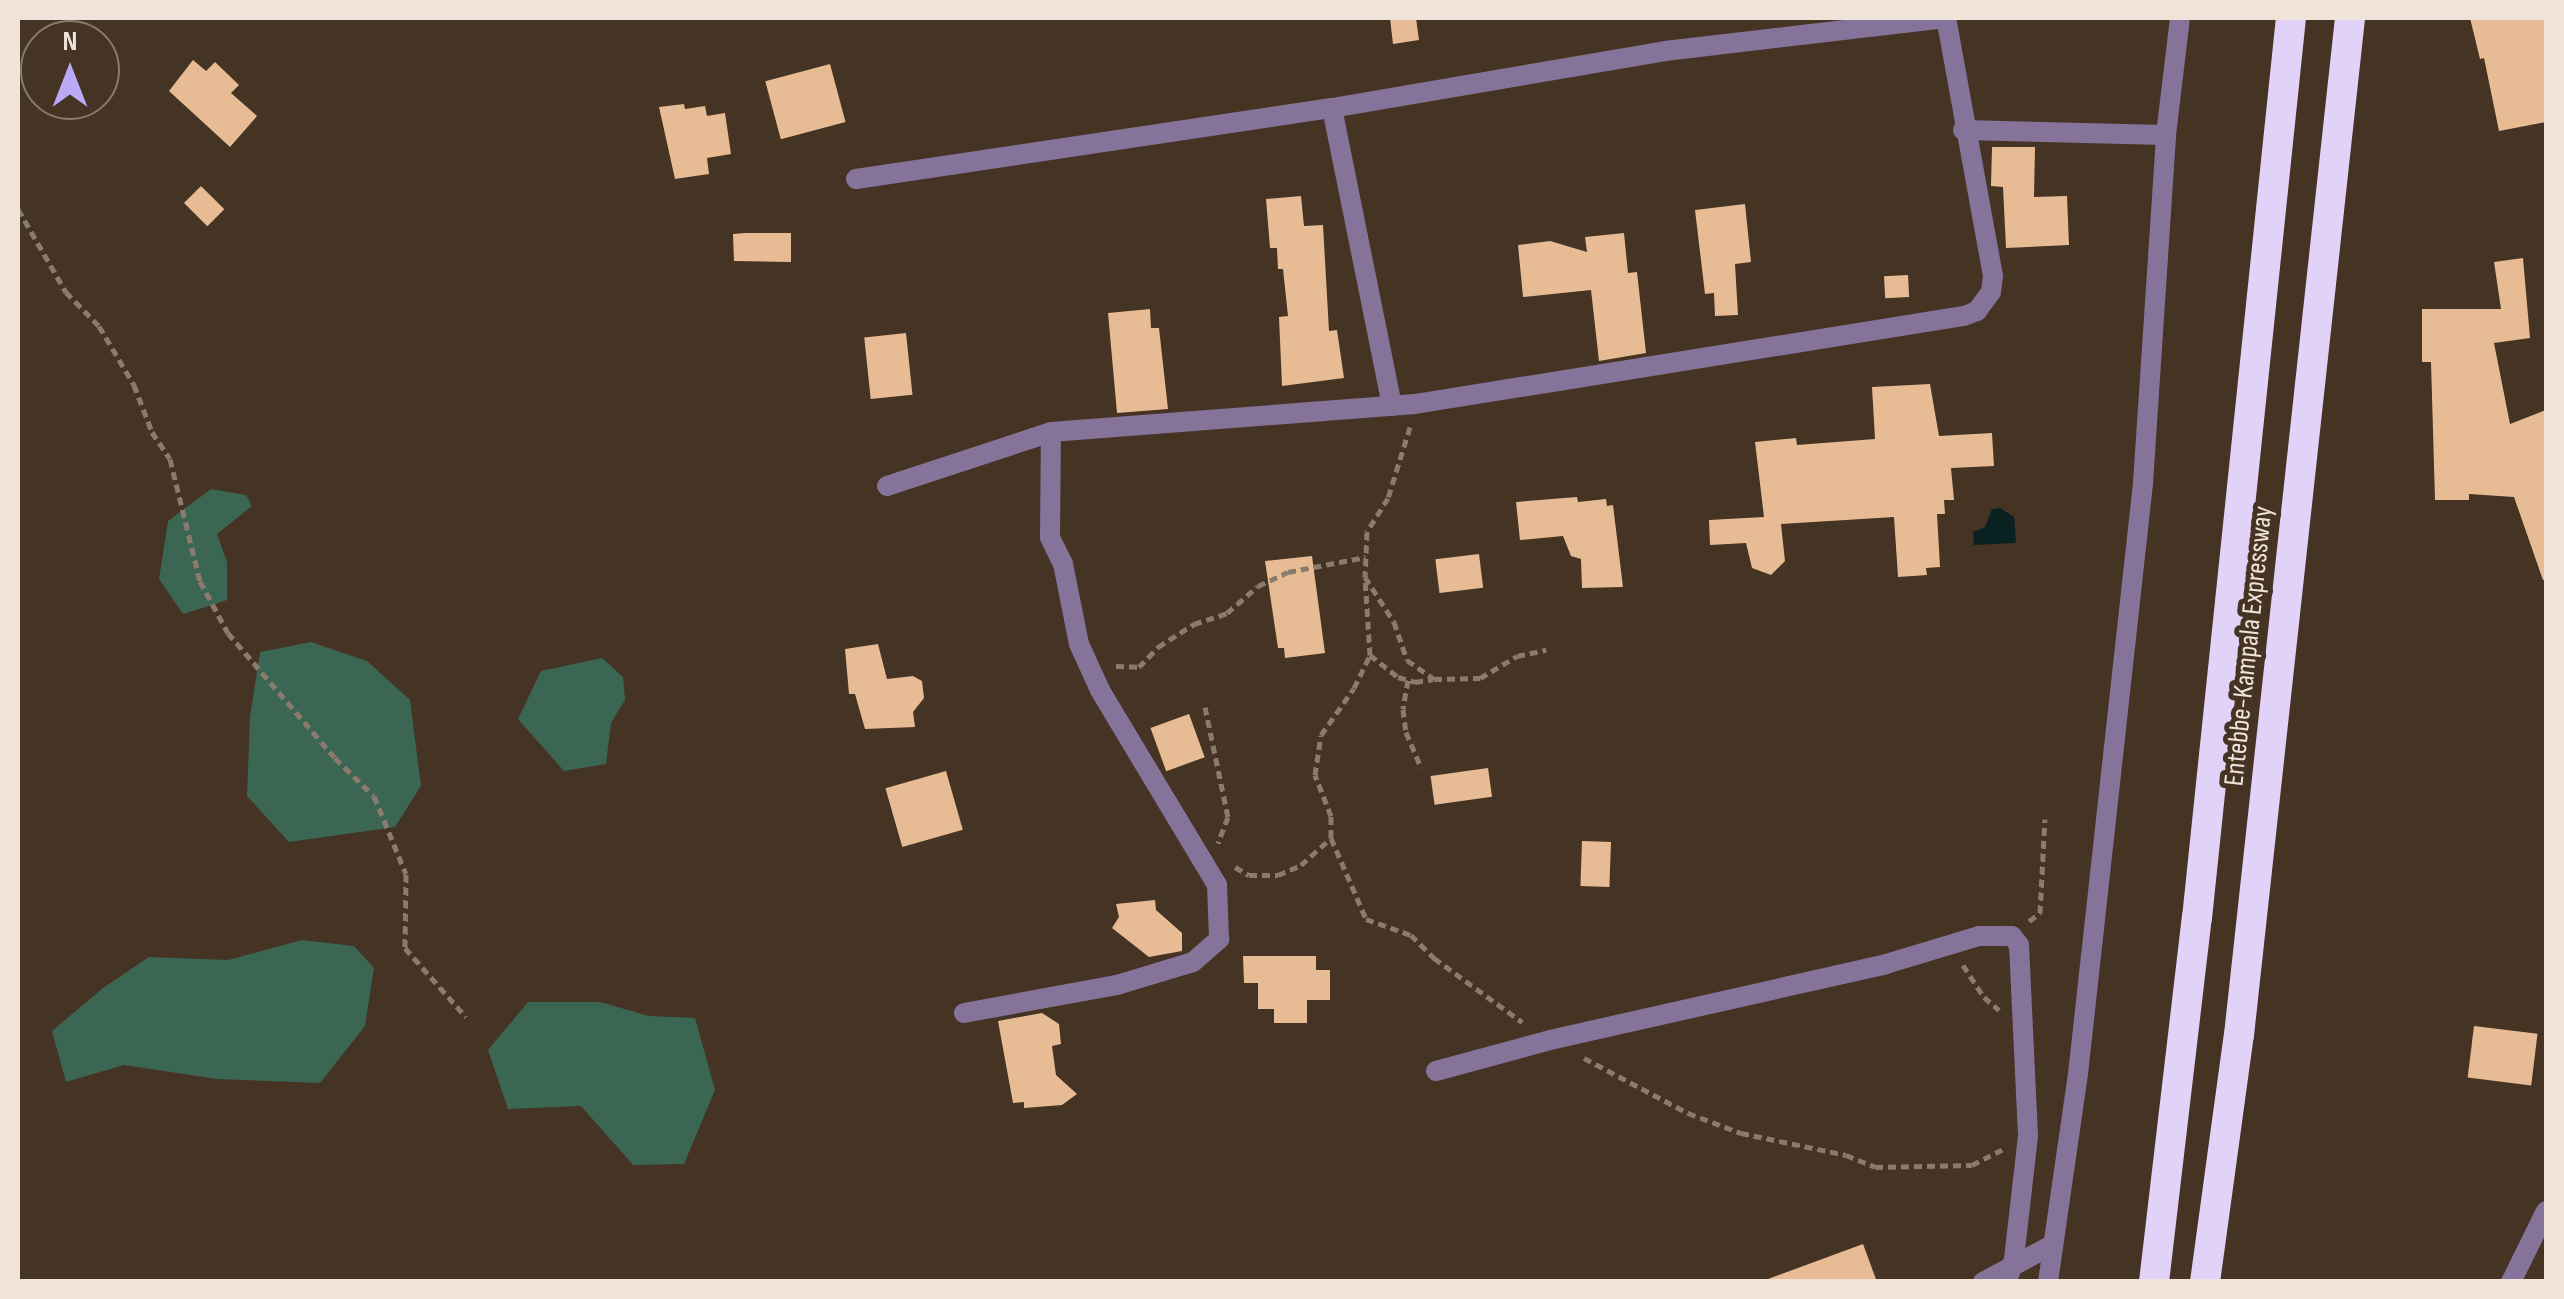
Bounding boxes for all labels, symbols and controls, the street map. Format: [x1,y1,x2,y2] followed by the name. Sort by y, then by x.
[20,20,120,120] north arrow
[63,25,77,58] text: N
[2218,504,2280,788] street label: Entebbe-Kampala Expressway

